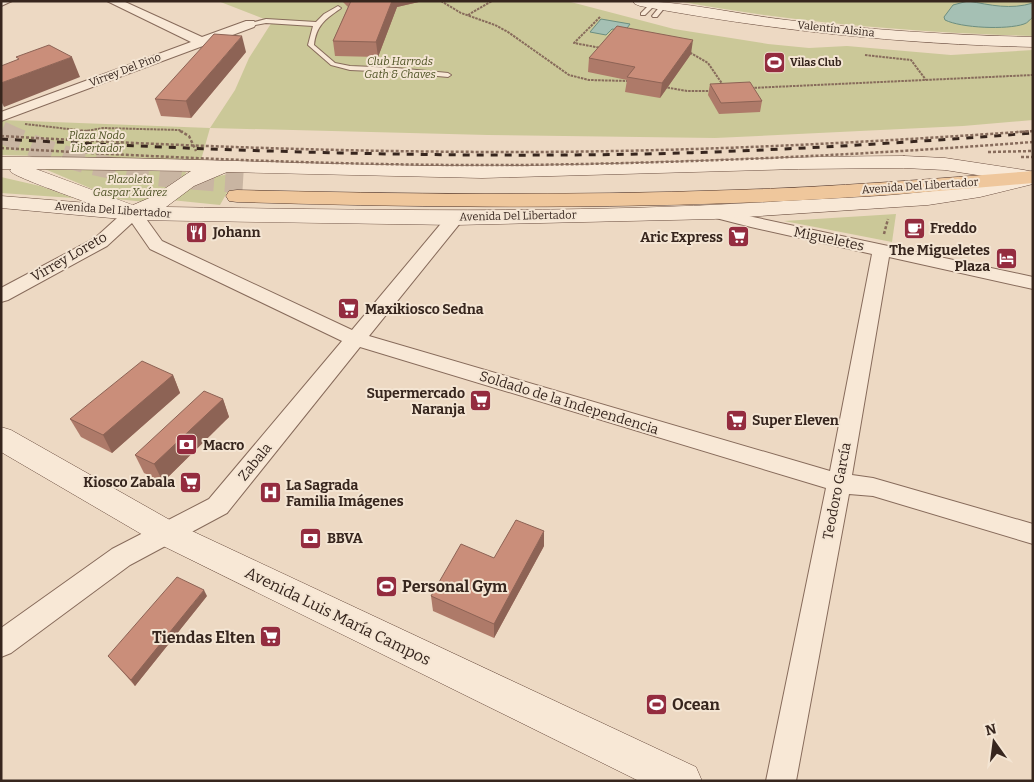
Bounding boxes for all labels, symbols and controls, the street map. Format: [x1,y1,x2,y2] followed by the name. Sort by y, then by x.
[797,18,875,40] street label: Valentín Alsina
[87,50,163,90] street label: Virrey Del Pino
[762,50,786,74] sports icon: Vilas Club
[364,55,436,81] park label: Club Harrods Gath & Chaves
[790,56,842,69] place label: Vilas Club
[69,129,125,155] park label: Plaza Nodo Libertador
[93,173,168,199] park label: Plazoleta Gaspar Xuárez
[861,175,979,197] street label: Avenida Del Libertador
[54,199,172,221] street label: Avenida Del Libertador
[459,208,577,224] street label: Avenida Del Libertador
[902,216,926,240] cafe icon: Freddo
[185,220,209,244] restaurant icon: Johann
[930,220,977,237] place label: Freddo
[792,223,866,255] street label: Migueletes
[212,224,260,241] place label: Johann
[727,225,751,249] supermarket icon: Aric Express
[28,228,110,286] street label: Virrey Loreto
[640,229,723,246] place label: Aric Express
[889,242,990,275] place label: The Migueletes Plaza
[994,246,1018,270] hotel icon: The Migueletes Plaza
[337,297,361,321] supermarket icon: Maxikiosco Sedna
[365,301,484,318] place label: Maxikiosco Sedna
[477,368,661,438] street label: Soldado de la Independencia
[366,385,465,418] place label: Supermercado Naranja
[469,389,493,413] supermarket icon: Supermercado Naranja
[724,408,748,432] supermarket icon: Super Eleven
[752,412,839,429] place label: Super Eleven
[175,433,199,457] bank icon: Macro
[203,437,244,454] place label: Macro
[235,439,276,484] street label: Zabala
[819,441,855,541] street label: Teodoro García
[179,470,203,494] supermarket icon: Kiosco Zabala
[83,474,175,491] place label: Kiosco Zabala
[286,477,404,510] place label: La Sagrada Familia Imágenes
[258,481,282,505] hospital icon: La Sagrada Familia Imágenes
[299,526,323,550] bank icon: BBVA
[327,530,363,547] place label: BBVA
[242,563,434,669] street label: Avenida Luis María Campos
[374,574,398,598] sports icon: Personal Gym
[402,577,508,596] place label: Personal Gym
[259,625,283,649] supermarket icon: Tiendas Elten
[152,628,256,647] place label: Tiendas Elten
[644,692,668,716] sports icon: Ocean
[672,695,720,714] place label: Ocean
[969,717,1019,767] north arrow
[984,720,998,739] text: N

